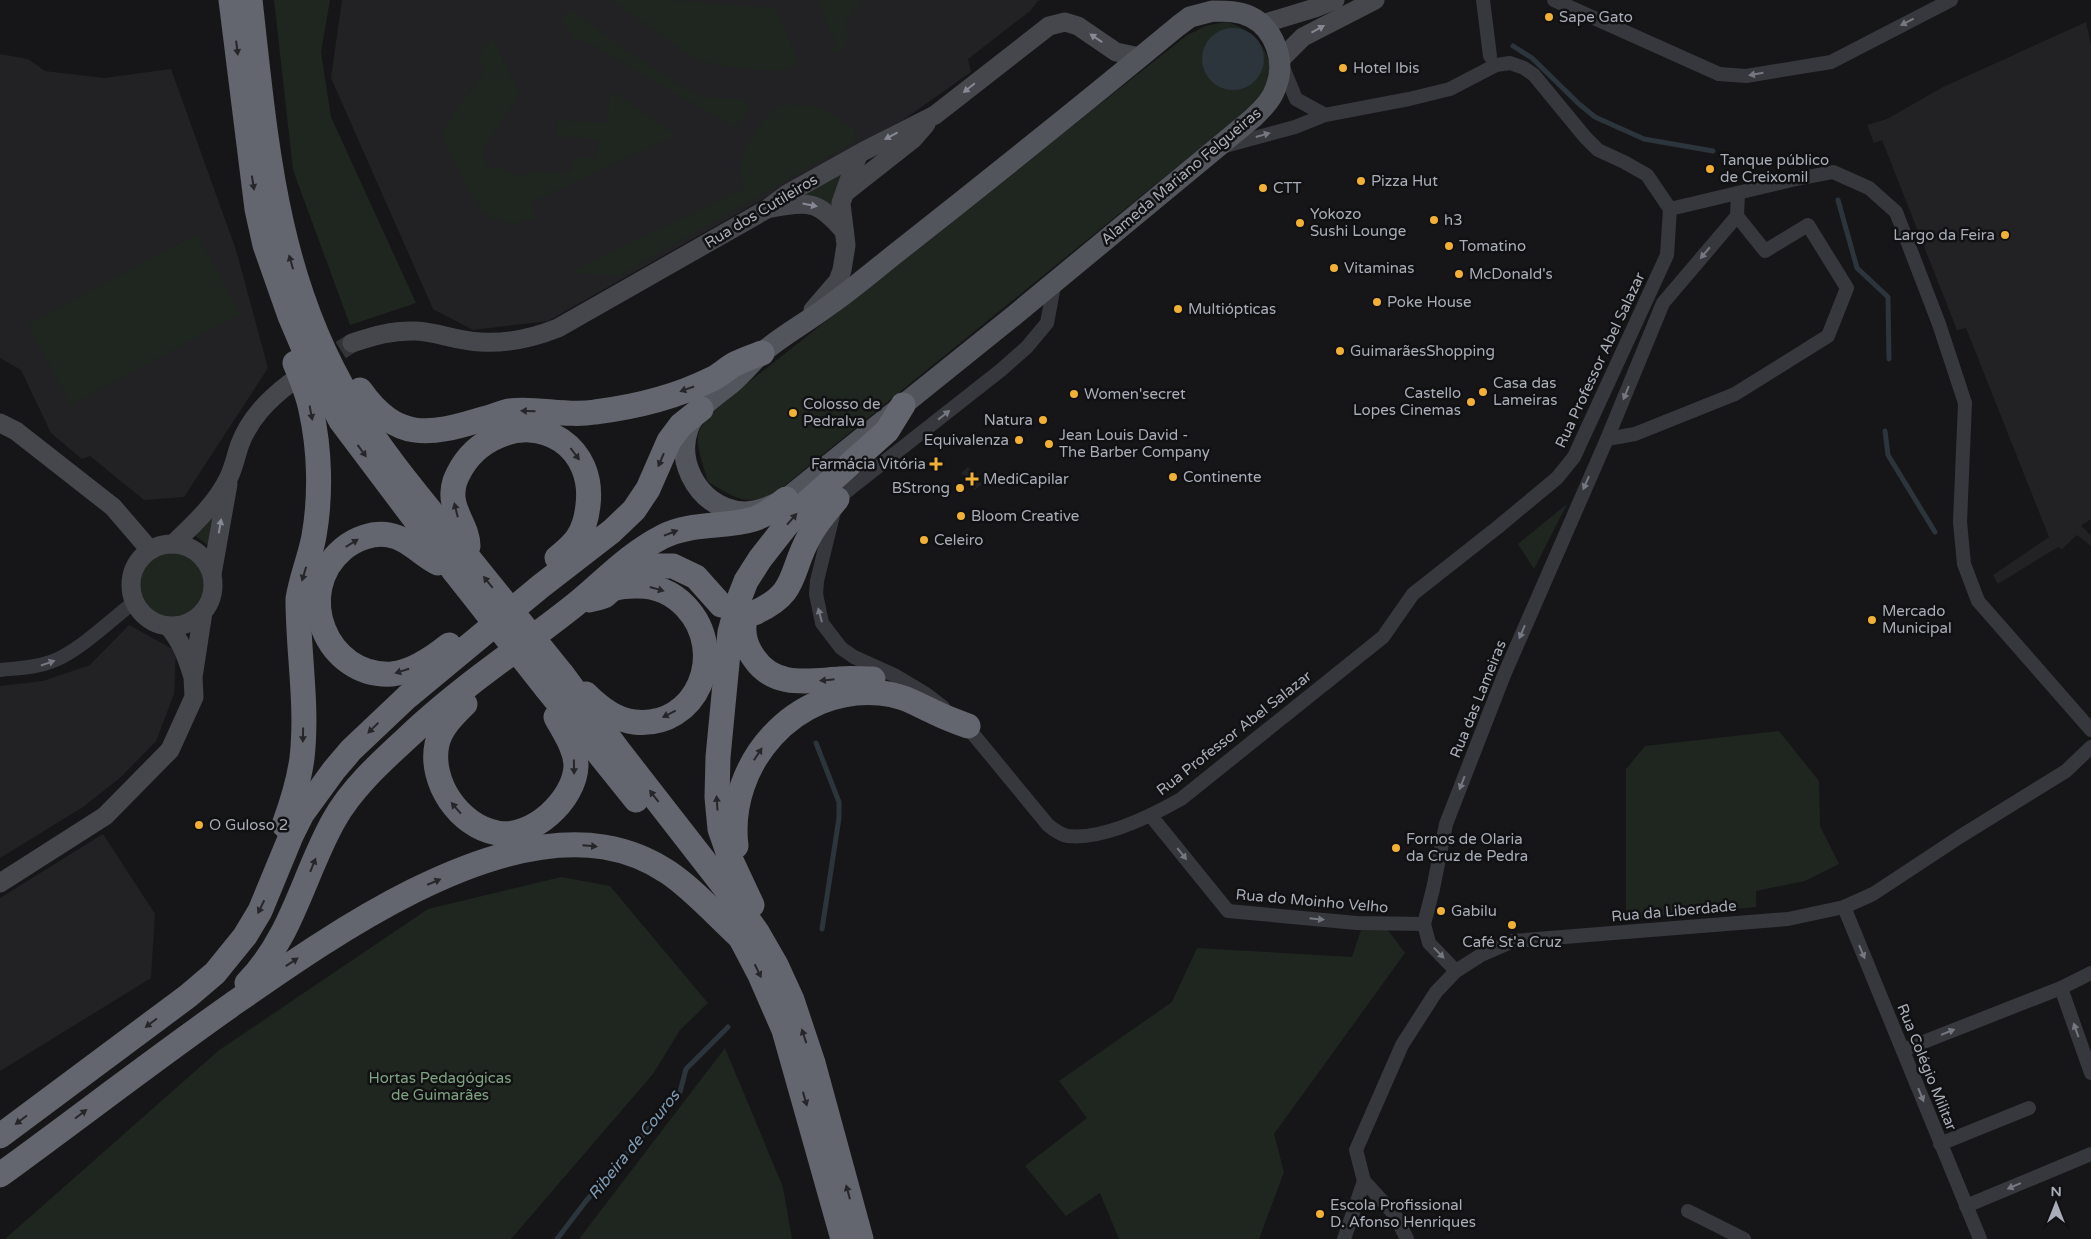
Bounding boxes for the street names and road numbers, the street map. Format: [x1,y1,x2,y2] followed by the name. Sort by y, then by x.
[1097,104,1265,248] street label: Alameda Mariano Felgueiras
[701,170,821,252] street label: Rua dos Cutileiros
[1551,269,1649,451] street label: Rua Professor Abel Salazar
[1446,637,1510,761] street label: Rua das Lameiras
[1153,667,1315,799] street label: Rua Professor Abel Salazar
[1235,885,1389,917] street label: Rua do Moinho Velho
[1611,897,1737,925] street label: Rua da Liberdade
[1893,1001,1961,1133] street label: Rua Colégio Militar

